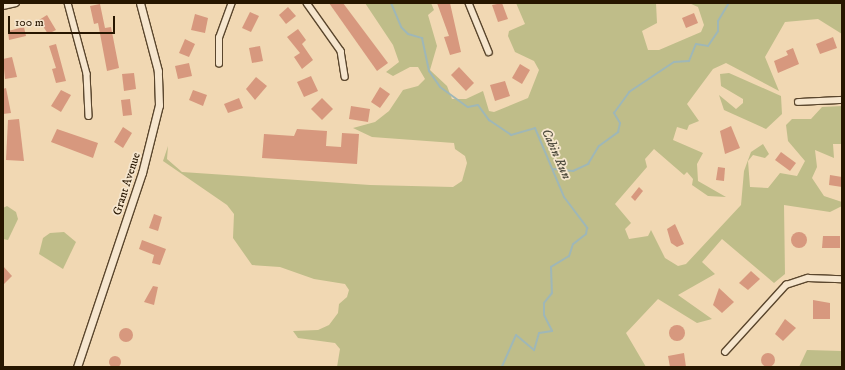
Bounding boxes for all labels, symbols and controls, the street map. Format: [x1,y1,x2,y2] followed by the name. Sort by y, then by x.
[10,8,117,34] scale bar
[15,15,44,30] text: 100 m
[538,126,574,182] water label: Cabin Run
[110,151,144,217] street label: Grant Avenue

